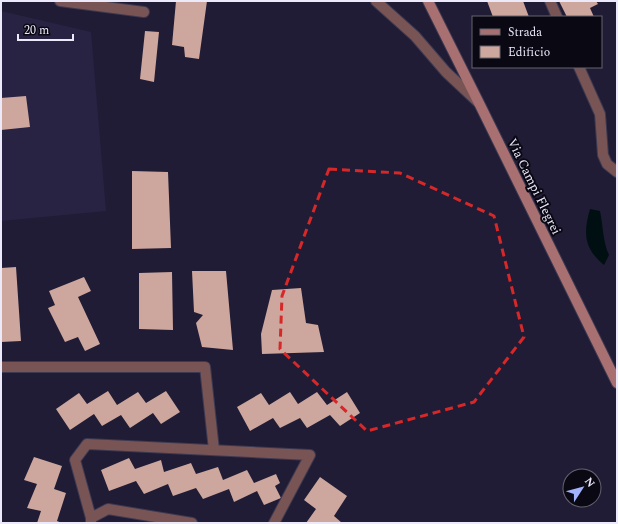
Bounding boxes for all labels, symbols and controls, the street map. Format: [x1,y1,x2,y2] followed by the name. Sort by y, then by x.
[18,16,73,42] scale bar
[472,16,602,68] legend
[24,21,49,40] text: 20 m
[508,23,542,42] text: Strada
[508,43,550,62] text: Edificio
[502,135,566,238] street label: Via Campi Flegrei
[562,468,602,508] north arrow
[580,474,599,491] text: N

